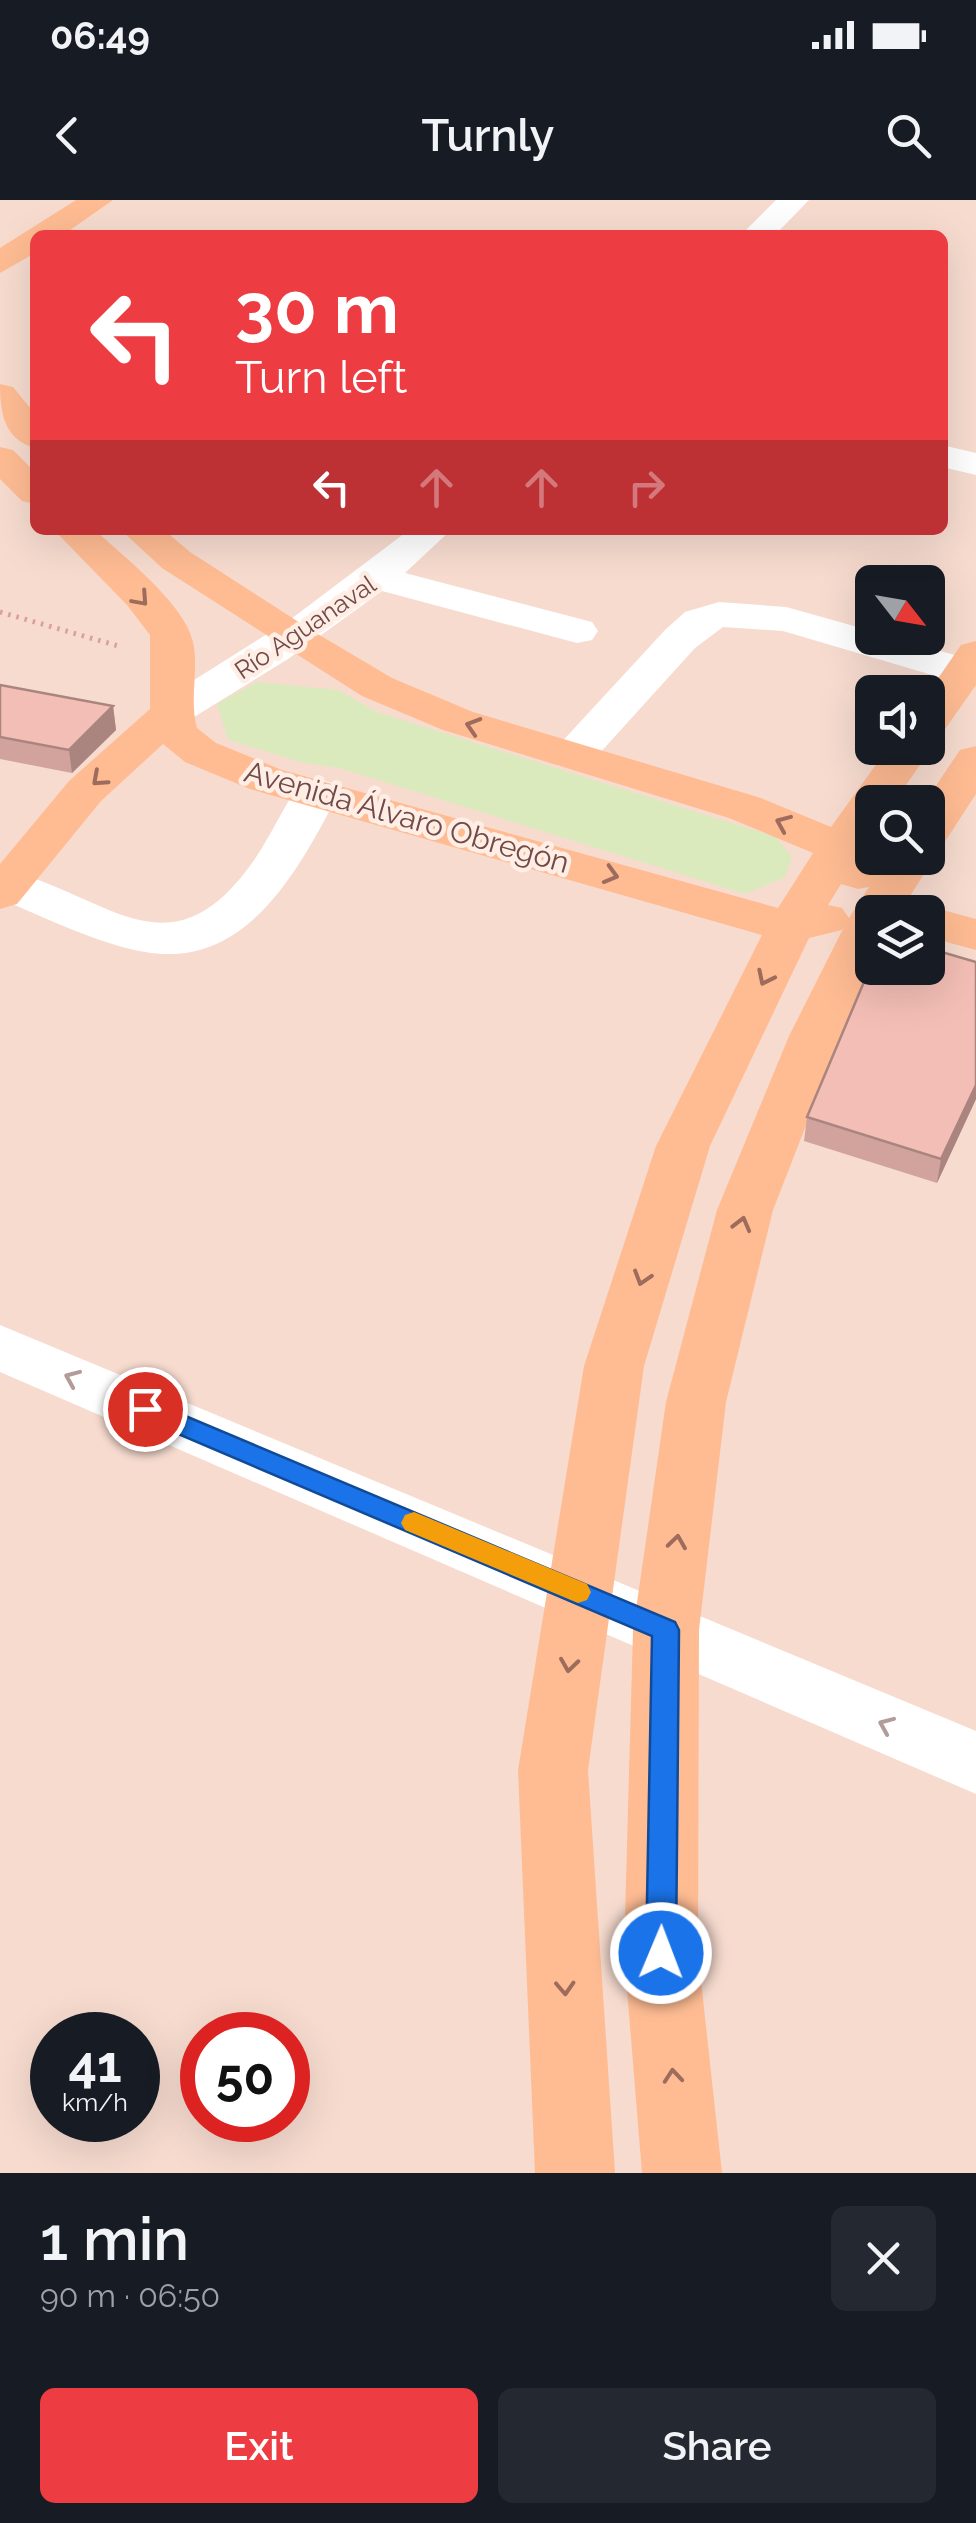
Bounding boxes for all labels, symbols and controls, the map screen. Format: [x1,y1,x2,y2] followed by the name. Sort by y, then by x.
[50,13,150,58] text: 06:49
[40,108,95,163] icon: back
[881,108,936,163] icon: search
[422,109,554,162] text: Turnly
[235,267,399,349] text: 30 m
[70,270,200,400] icon: left
[235,351,407,404] text: Turn left
[304,460,359,515] icon: left
[409,460,464,515] icon: ahead
[514,460,569,515] icon: ahead
[619,460,674,515] icon: right
[855,565,945,655] north arrow
[855,565,945,985] map controls
[229,569,381,685] street label: Río Aguanaval
[130,587,148,606] one-way arrow
[855,675,945,765] button: sound
[465,717,482,738] one-way arrow
[241,754,573,880] street label: Avenida Álvaro Obregón
[92,767,111,785] one-way arrow
[855,785,945,875] button: search
[775,815,793,835] one-way arrow
[601,863,618,884] one-way arrow
[855,895,945,985] button: layers
[758,968,778,986] one-way arrow
[730,1216,751,1233] one-way arrow
[633,1268,654,1285] one-way arrow
[103,1367,188,1452] pin
[64,1370,82,1390] one-way arrow
[118,1382,173,1437] icon: arrive
[666,1534,687,1551] one-way arrow
[559,1657,580,1673] one-way arrow
[879,1717,897,1737] one-way arrow
[609,1901,713,2005] position arrow
[554,1981,575,1997] one-way arrow
[180,2012,310,2142] speed limit sign: 50
[68,2035,122,2094] text: 41
[663,2068,684,2084] one-way arrow
[62,2087,128,2117] text: km/h
[40,2204,189,2274] text: 1 min
[831,2206,936,2311] button: close
[40,2277,220,2314] text: 90 m · 06:50
[40,2388,478,2503] button: Exit
[498,2388,936,2503] button: Share

